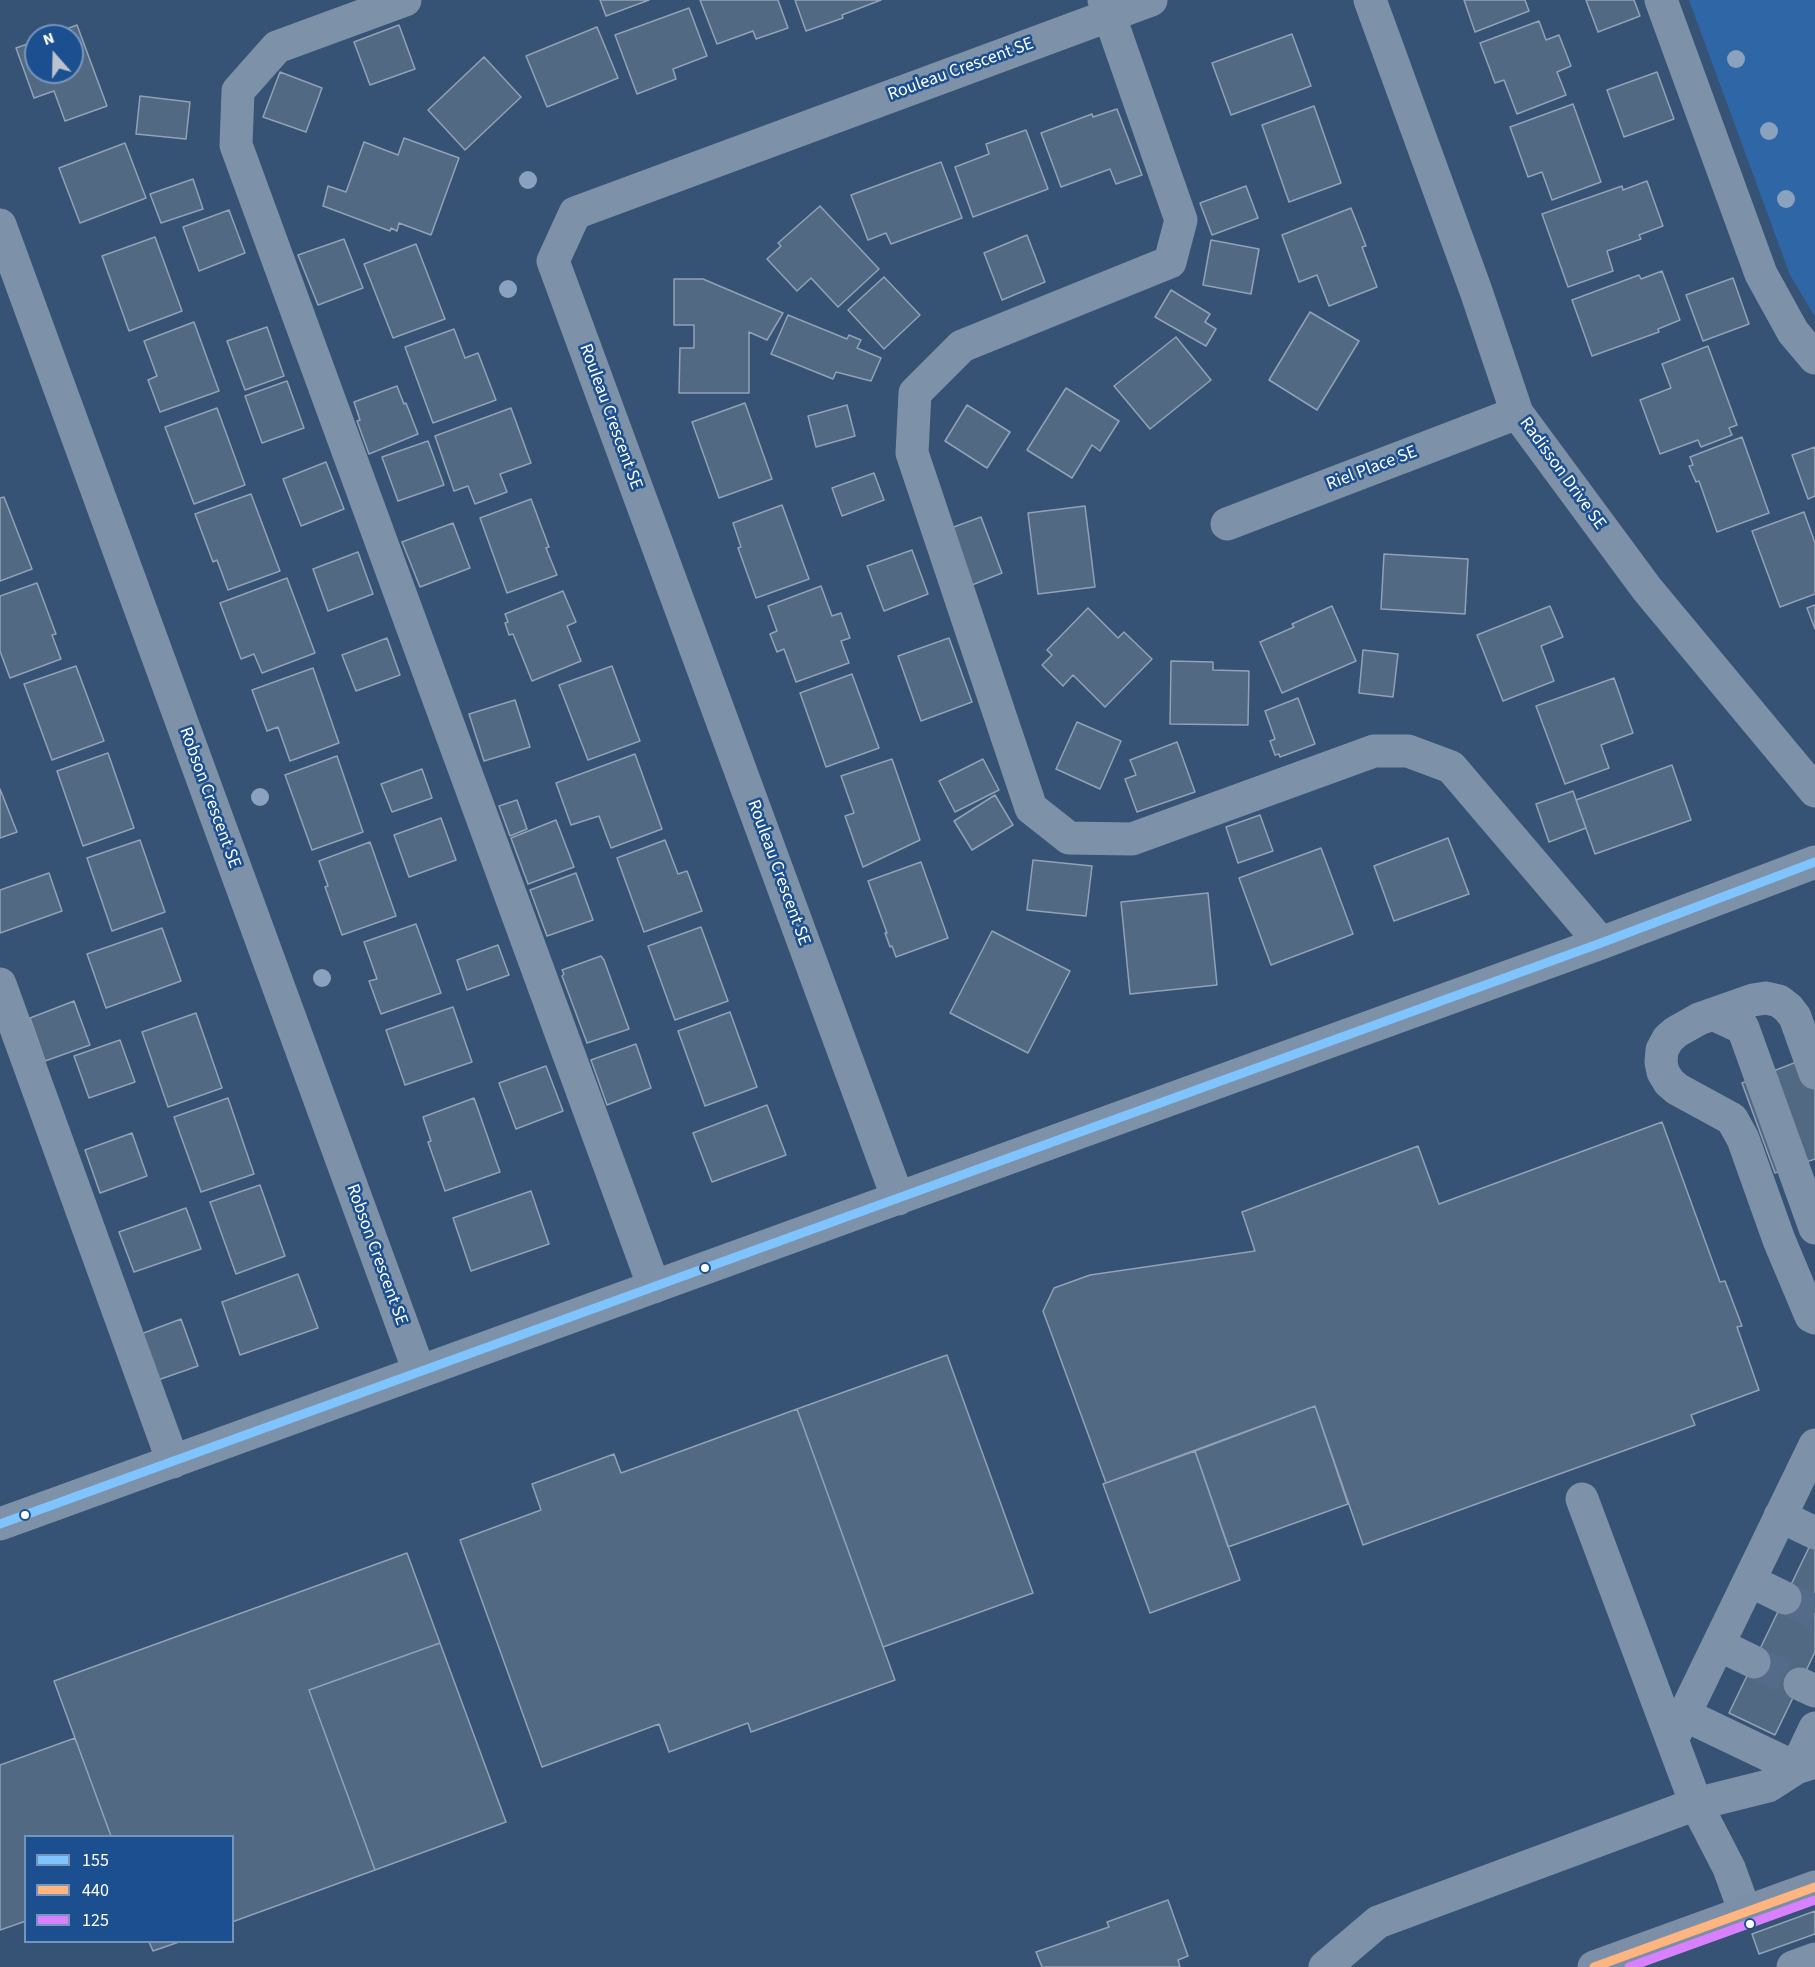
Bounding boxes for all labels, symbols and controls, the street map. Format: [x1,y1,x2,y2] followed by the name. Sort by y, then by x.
[24,24,84,84] north arrow
[40,27,57,51] text: N
[885,34,1037,106] street label: Rouleau Crescent SE
[574,341,646,493] street label: Rouleau Crescent SE
[1514,414,1610,534] street label: Radisson Drive SE
[1324,442,1420,496] street label: Riel Place SE
[173,724,245,872] street label: Robson Crescent SE
[742,797,814,949] street label: Rouleau Crescent SE
[340,1181,412,1329] street label: Robson Crescent SE
[699,1262,711,1274] unlabelled marker
[19,1509,31,1521] unlabelled marker
[24,1835,234,1943] legend
[82,1848,109,1873] text: 155
[82,1878,109,1903] text: 440
[82,1908,109,1933] text: 125
[1744,1918,1756,1930] unlabelled marker

